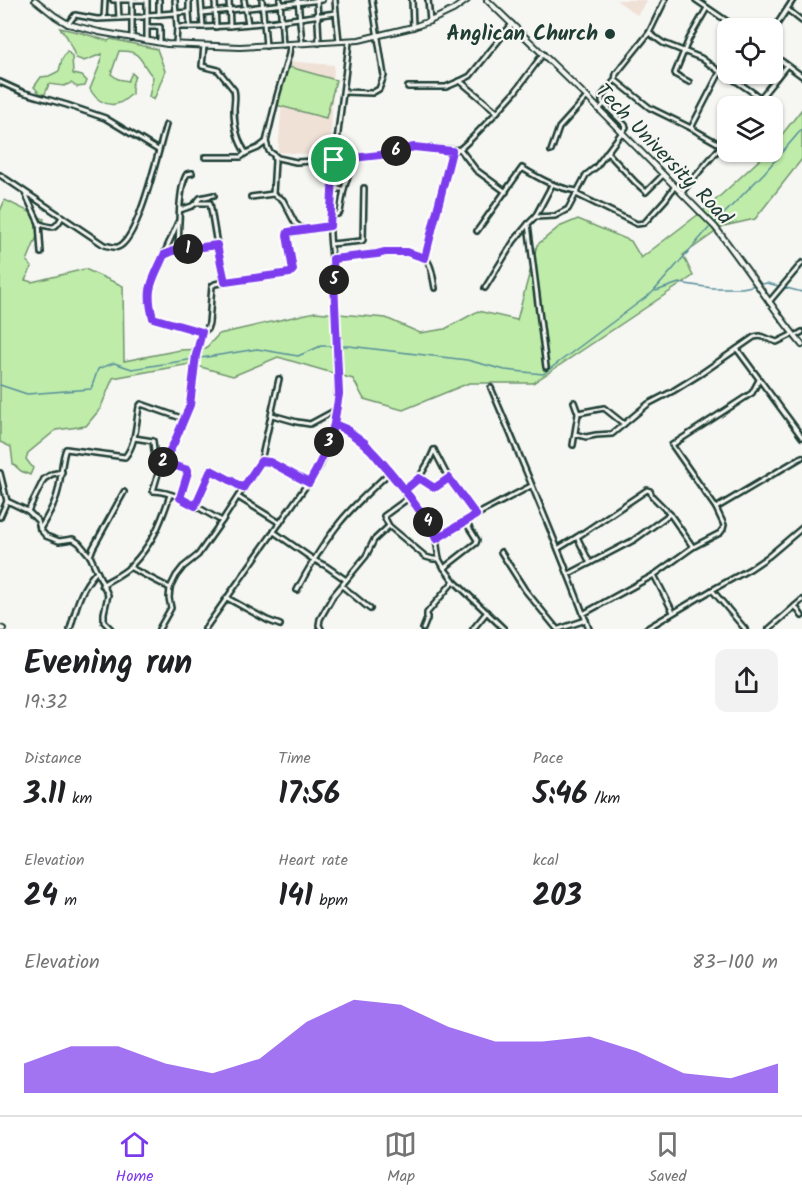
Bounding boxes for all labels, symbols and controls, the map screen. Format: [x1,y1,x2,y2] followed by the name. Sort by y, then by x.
[447,18,598,51] place label: Anglican Church
[717,18,783,162] map controls
[717,18,783,84] button: locate
[603,27,617,41] marker: Anglican Church
[586,77,740,234] street label: Tech University Road
[717,96,783,162] button: layers
[308,134,359,185] pin
[381,136,411,166] pin: 6
[392,138,400,163] text: 6
[317,143,350,176] icon: arrive
[173,234,203,264] pin: 1
[186,236,190,261] text: 1
[319,265,349,295] pin: 5
[330,267,338,292] text: 5
[314,427,344,457] pin: 3
[325,429,333,454] text: 3
[148,447,178,477] pin: 2
[158,449,168,474] text: 2
[413,507,443,537] pin: 4
[424,509,432,534] text: 4
[24,638,192,691] text: Evening run
[715,649,778,712] button: share
[24,687,68,719] text: 19:32
[24,746,82,771] text: Distance
[278,746,311,771] text: Time
[533,746,563,771] text: Pace
[24,771,66,819] text: 3.11
[278,771,340,819] text: 17:56
[533,771,588,819] text: 5:46
[66,786,92,811] text: km
[588,786,620,811] text: /km
[24,848,85,873] text: Elevation
[278,848,348,873] text: Heart rate
[533,848,559,873] text: kcal
[24,873,58,921] text: 24
[278,873,313,921] text: 141
[533,873,582,921] text: 203
[58,888,77,913] text: m
[313,888,348,913] text: bpm
[24,947,100,979] text: Elevation
[692,947,778,979] text: 83–100 m
[116,1128,153,1189] tab: Home
[384,1128,417,1189] tab: Map
[649,1128,686,1189] tab: Saved

